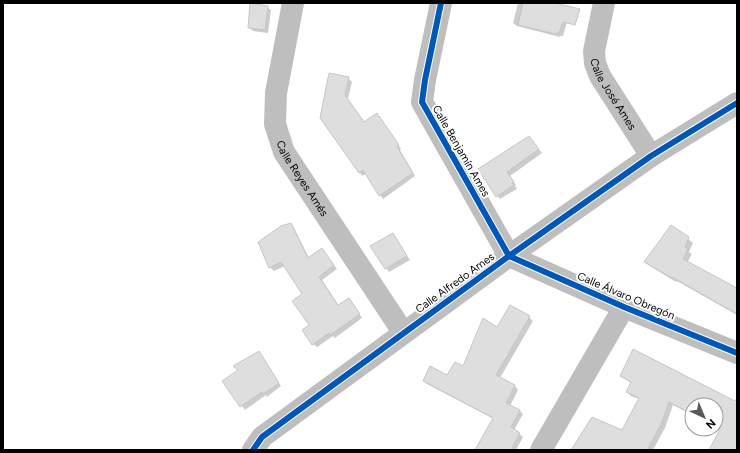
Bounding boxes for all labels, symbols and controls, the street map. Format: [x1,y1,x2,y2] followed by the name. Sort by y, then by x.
[588,58,639,132] street label: Calle José Ames
[430,103,492,199] street label: Calle Benjamín Ames
[274,139,331,219] street label: Calle Reyes Amés
[413,250,497,316] street label: Calle Alfredo Ames
[575,270,677,322] street label: Calle Álvaro Obregón
[684,397,724,437] north arrow
[703,416,718,431] text: N

